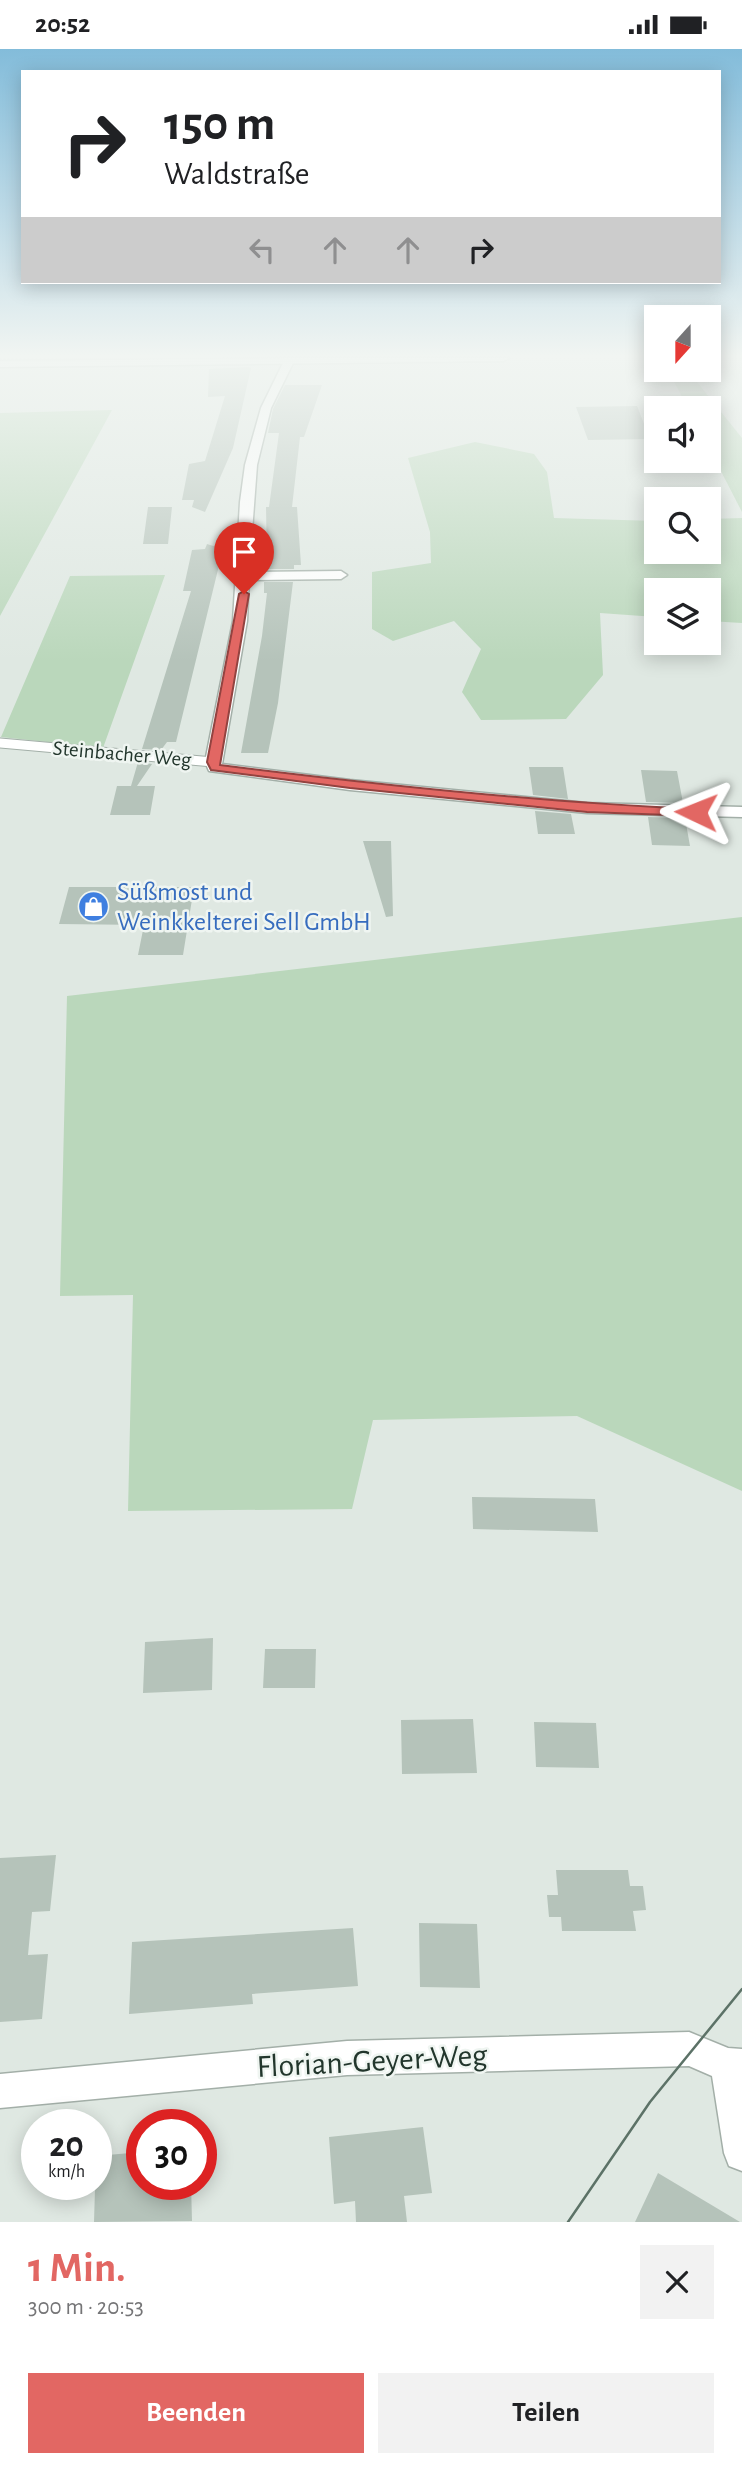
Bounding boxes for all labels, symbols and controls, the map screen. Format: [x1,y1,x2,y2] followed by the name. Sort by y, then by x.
[35,11,90,37] text: 20:52
[49,98,140,189] icon: right
[164,100,275,149] text: 150 m
[164,158,309,190] text: Waldstraße
[243,231,281,269] icon: left
[316,231,354,269] icon: ahead
[389,231,427,269] icon: ahead
[462,231,500,269] icon: right
[644,305,721,381] north arrow
[644,305,721,655] map controls
[644,396,721,473] button: sound
[644,487,721,564] button: search
[214,522,274,594] pin
[225,533,263,571] icon: arrive
[644,578,721,655] button: layers
[52,737,193,771] street label: Steinbacher Weg
[659,775,733,849] position arrow
[117,879,371,935] place label: Süßmost und Weinkkelterei Sell GmbH
[77,890,111,924] shop icon: Süßmost und Weinkkelterei Sell GmbH
[256,2039,489,2083] street label: Florian-Geyer-Weg
[126,2109,217,2200] speed limit sign: 30
[49,2128,84,2163] text: 20
[48,2163,85,2181] text: km/h
[640,2245,714,2319] button: close
[28,2247,126,2289] text: 1 Min.
[28,2296,144,2319] text: 300 m · 20:53
[28,2373,364,2453] button: Beenden
[378,2373,714,2453] button: Teilen

